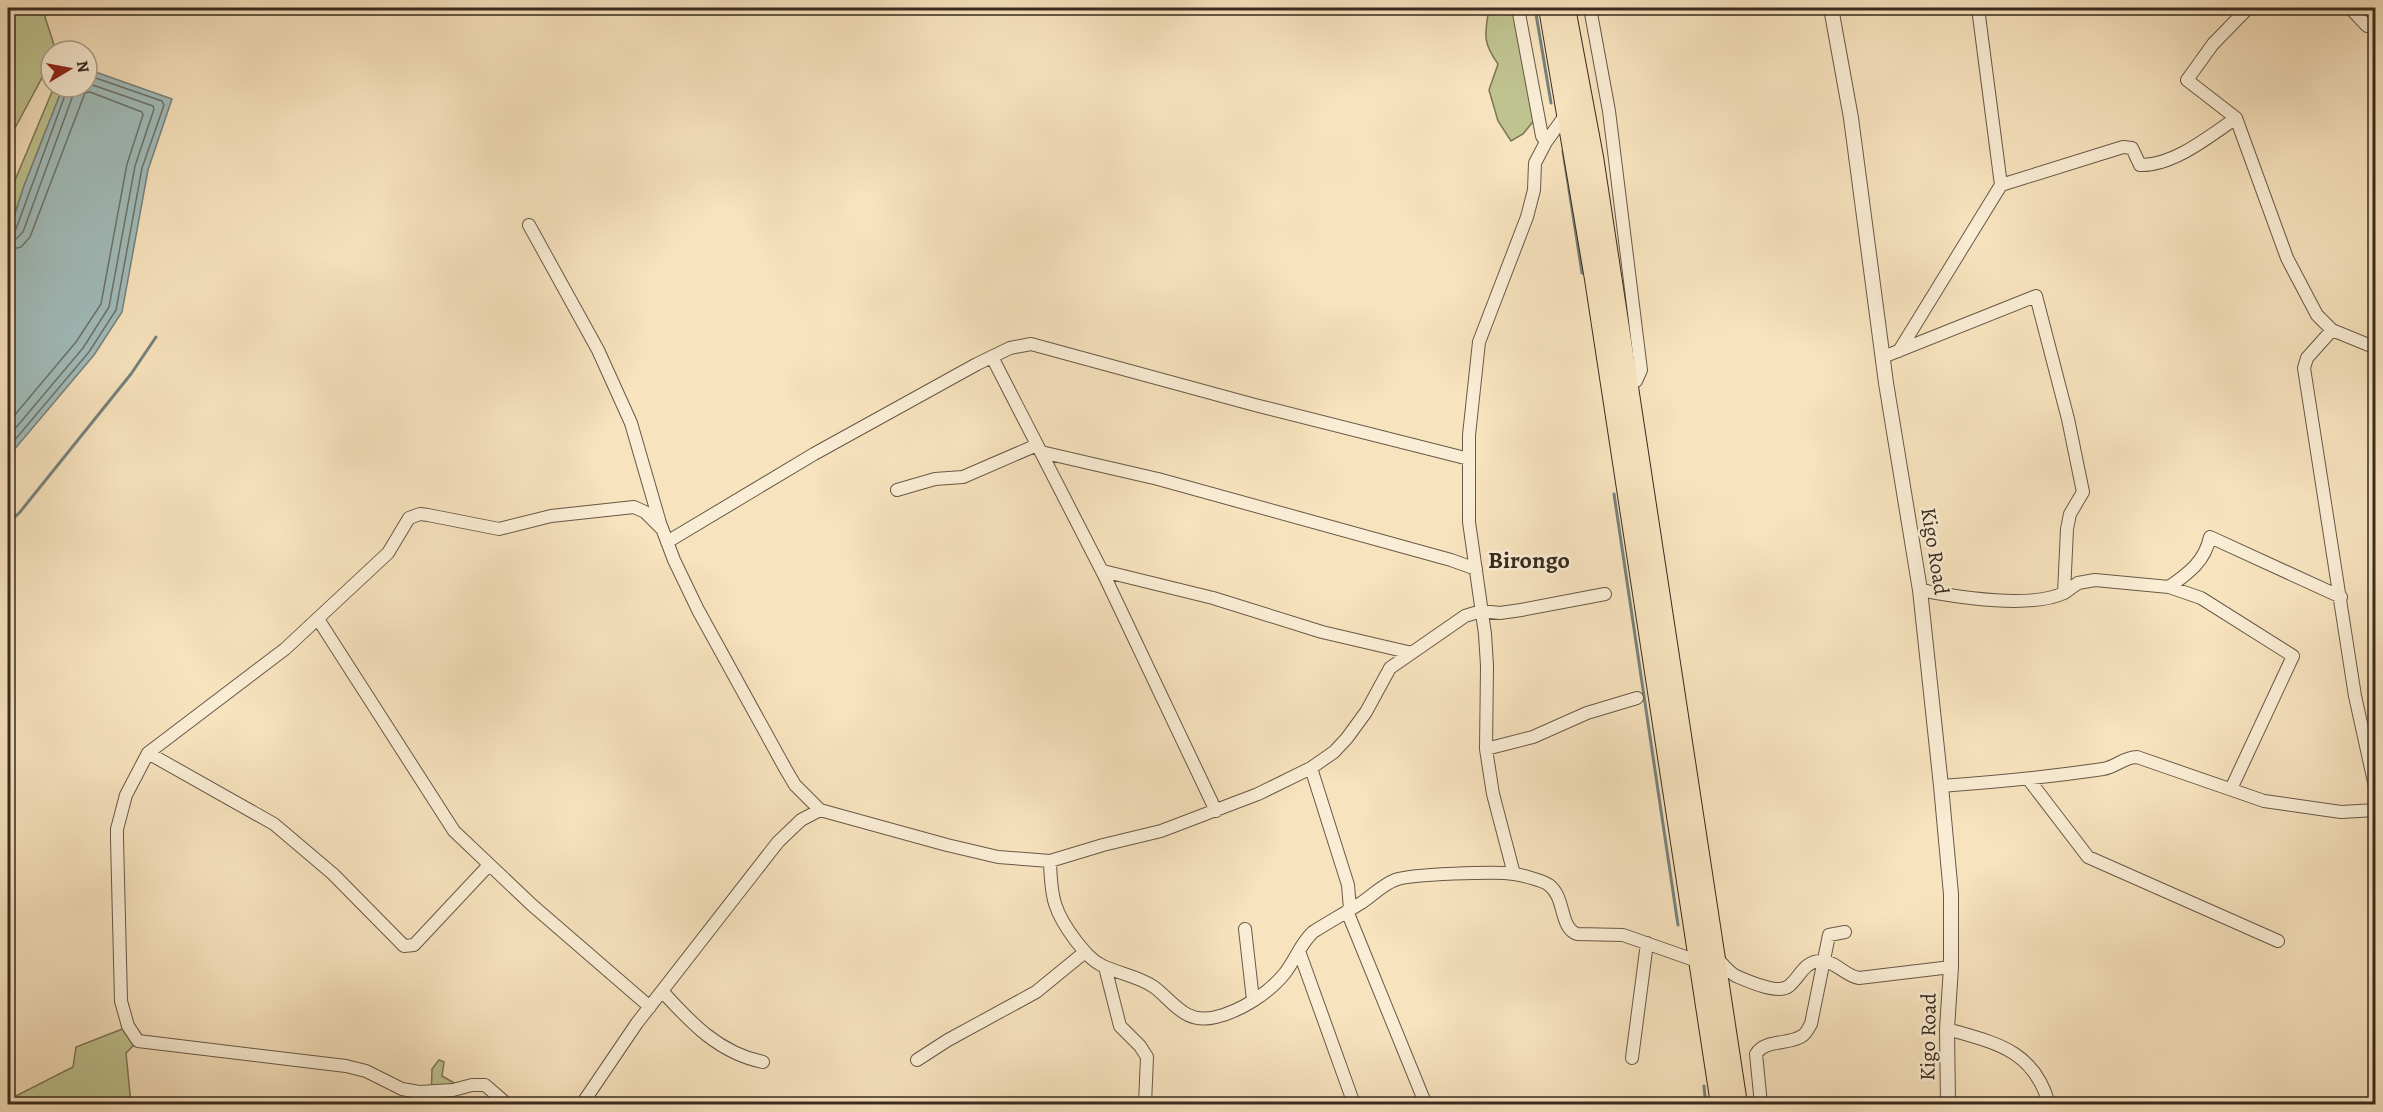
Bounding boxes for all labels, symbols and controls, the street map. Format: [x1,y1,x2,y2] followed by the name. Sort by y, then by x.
[39,39,99,99] north arrow
[71,59,95,75] text: N
[1914,505,1956,597] street label: Kigo Road
[1488,544,1570,576] district label: Birongo
[1913,992,1943,1081] street label: Kigo Road

